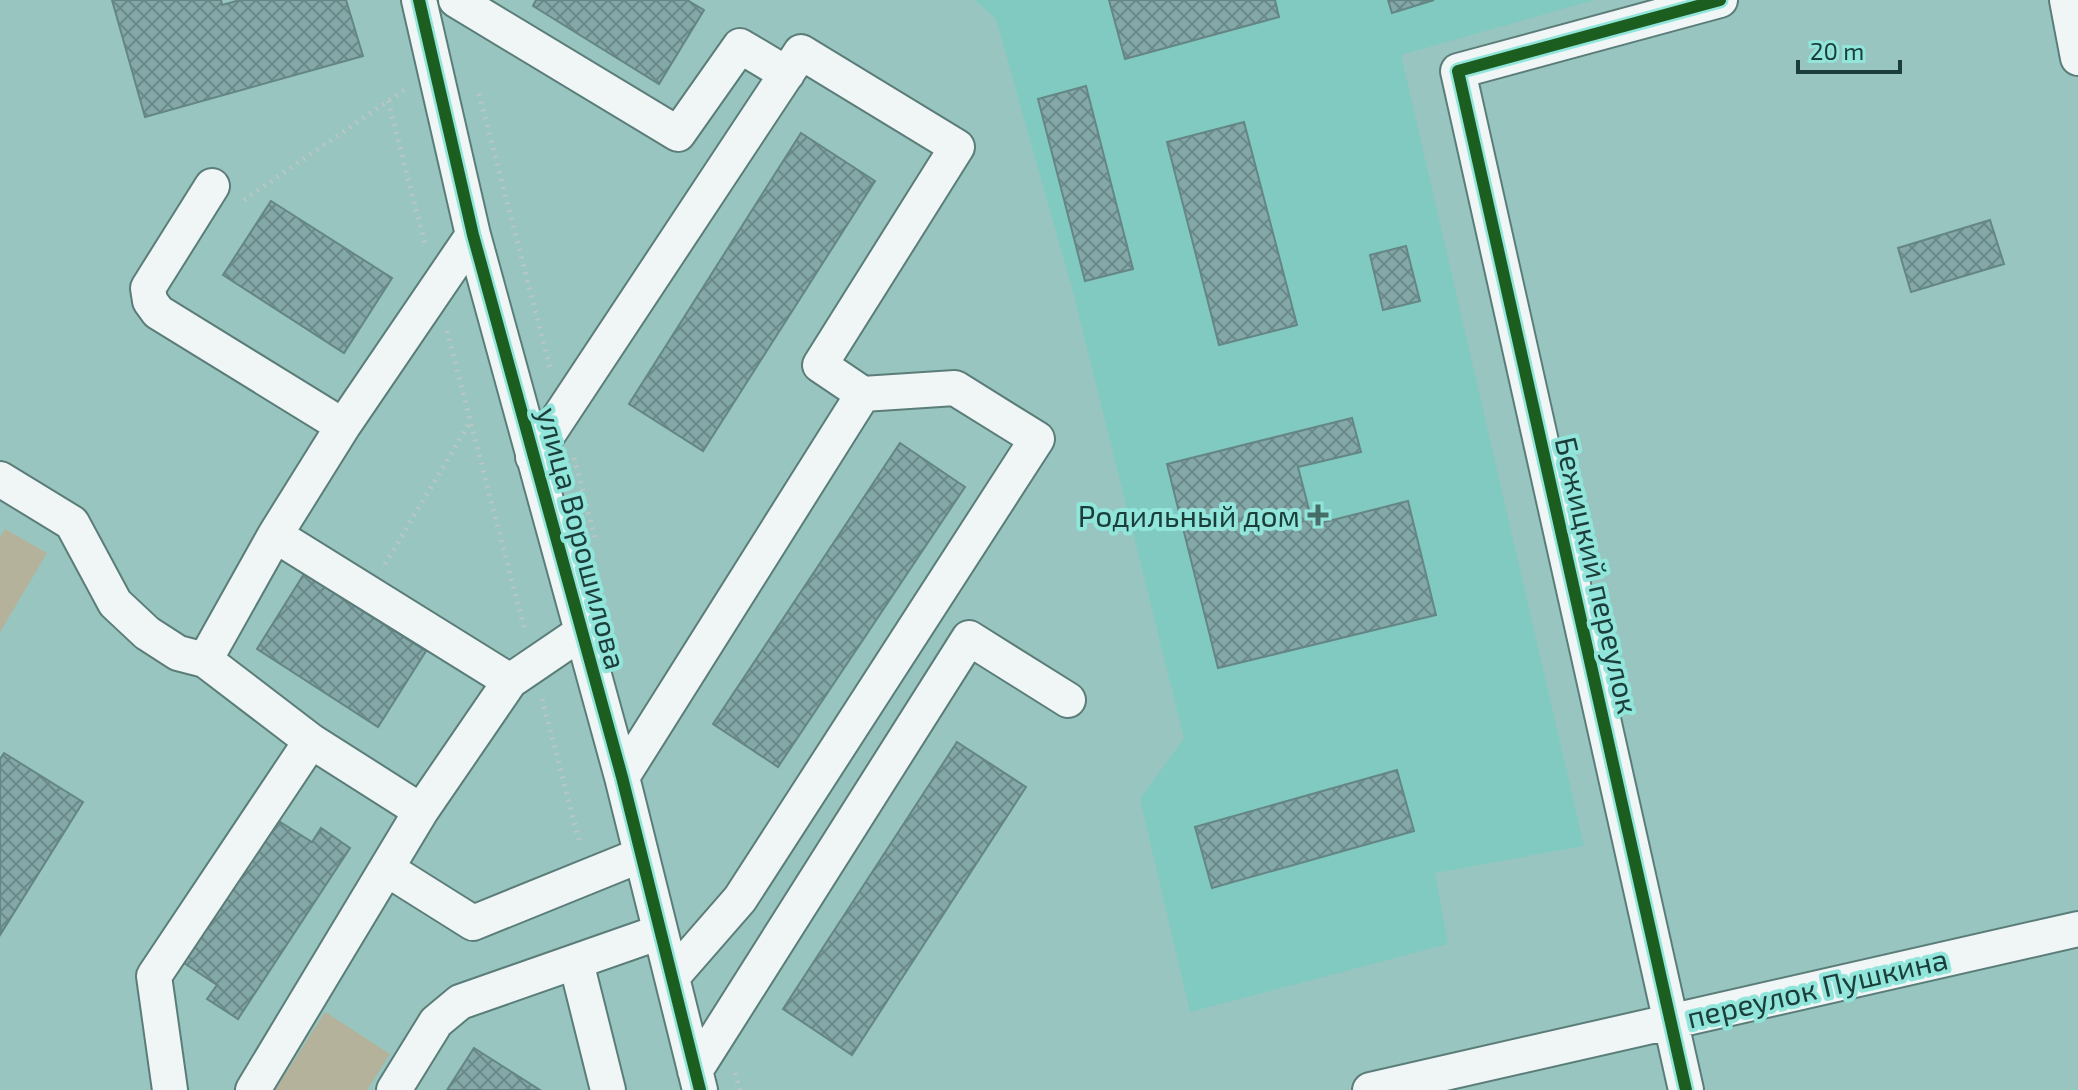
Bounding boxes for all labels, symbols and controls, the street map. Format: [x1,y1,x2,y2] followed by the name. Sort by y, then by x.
[1798,24,1900,74] scale bar
[1810,36,1864,65] text: 20 m
[530,403,635,673] street label: улица Ворошилова
[1548,433,1647,717] street label: Бежицкий переулок
[1078,497,1300,533] place label: Родильный дом
[1307,504,1329,526] marker: Родильный дом
[1683,939,1951,1036] street label: переулок Пушкина

